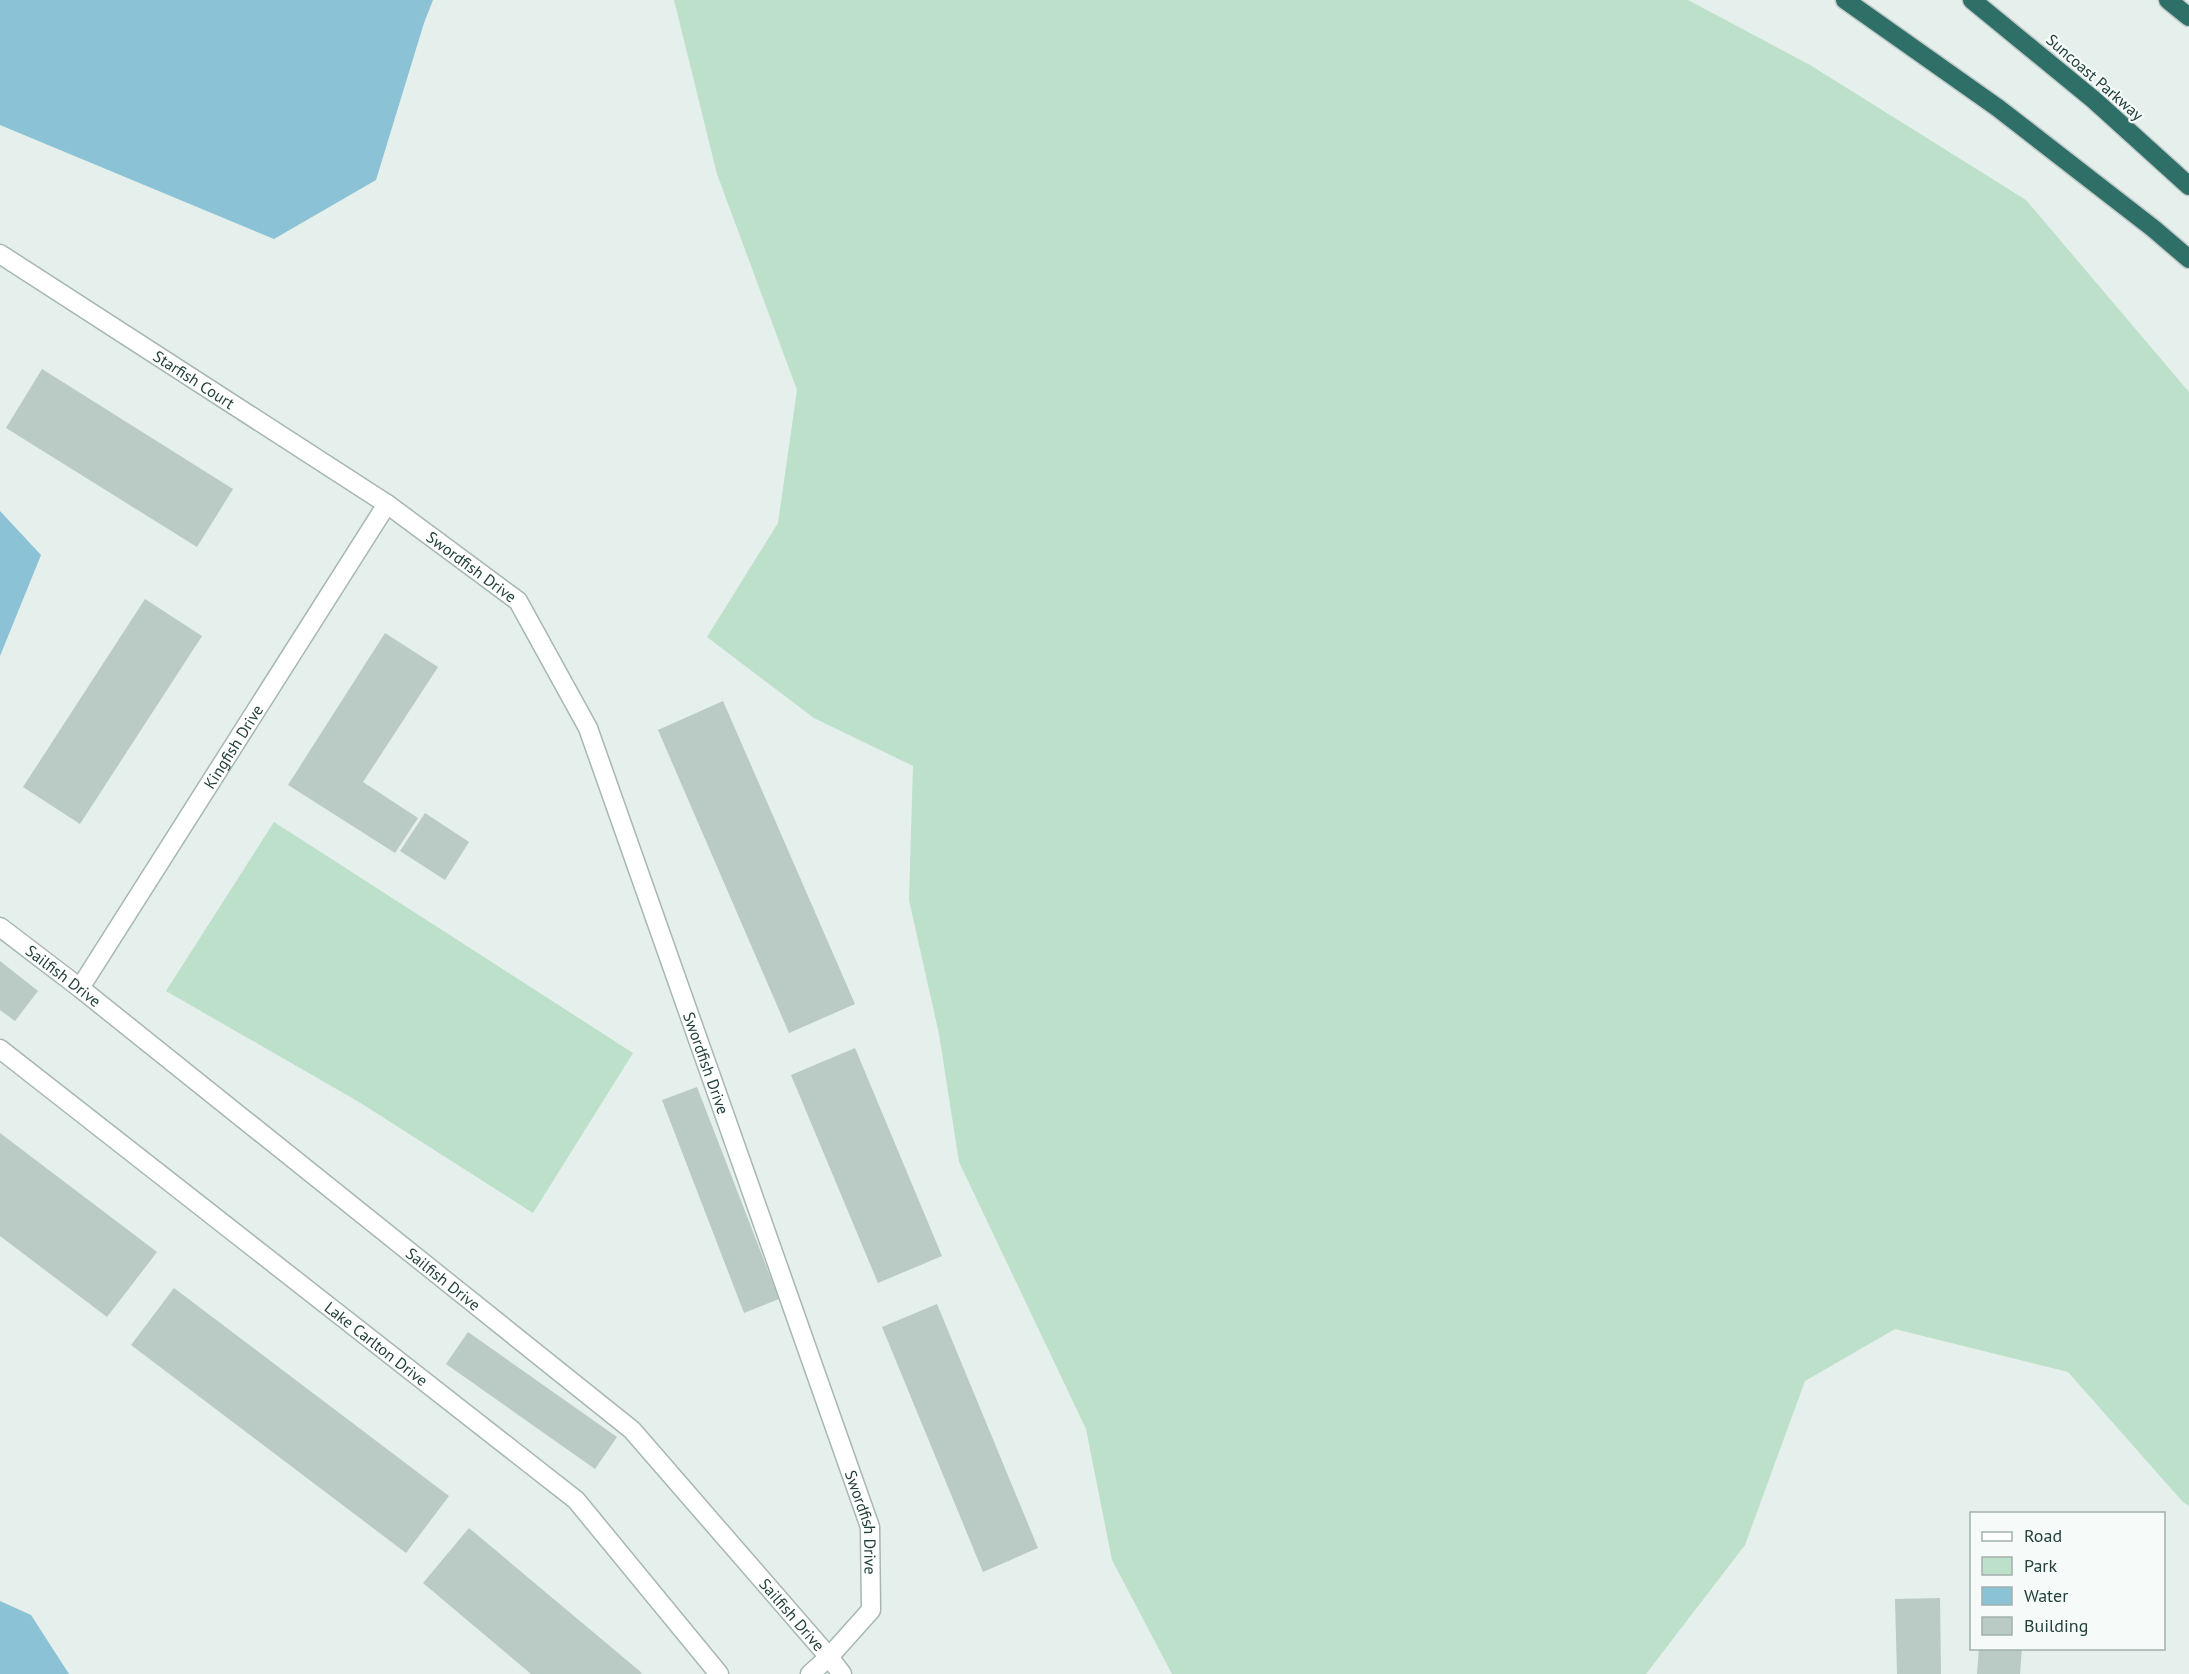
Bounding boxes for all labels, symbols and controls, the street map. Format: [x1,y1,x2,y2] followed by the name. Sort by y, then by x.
[2042,29,2148,125] street label: Suncoast Parkway
[150,346,239,413] street label: Starfish Court
[423,527,521,607] street label: Swordfish Drive
[199,701,267,792] street label: Kingfish Drive
[22,940,105,1011] street label: Sailfish Drive
[679,1009,733,1117] street label: Swordfish Drive
[402,1243,485,1315] street label: Sailfish Drive
[321,1297,432,1390] street label: Lake Carlton Drive
[841,1467,881,1575] street label: Swordfish Drive
[1970,1512,2165,1650] legend
[2024,1524,2062,1547] text: Road
[2024,1554,2057,1577] text: Park
[755,1574,829,1655] street label: Sailfish Drive
[2024,1584,2068,1607] text: Water
[2024,1614,2088,1637] text: Building

